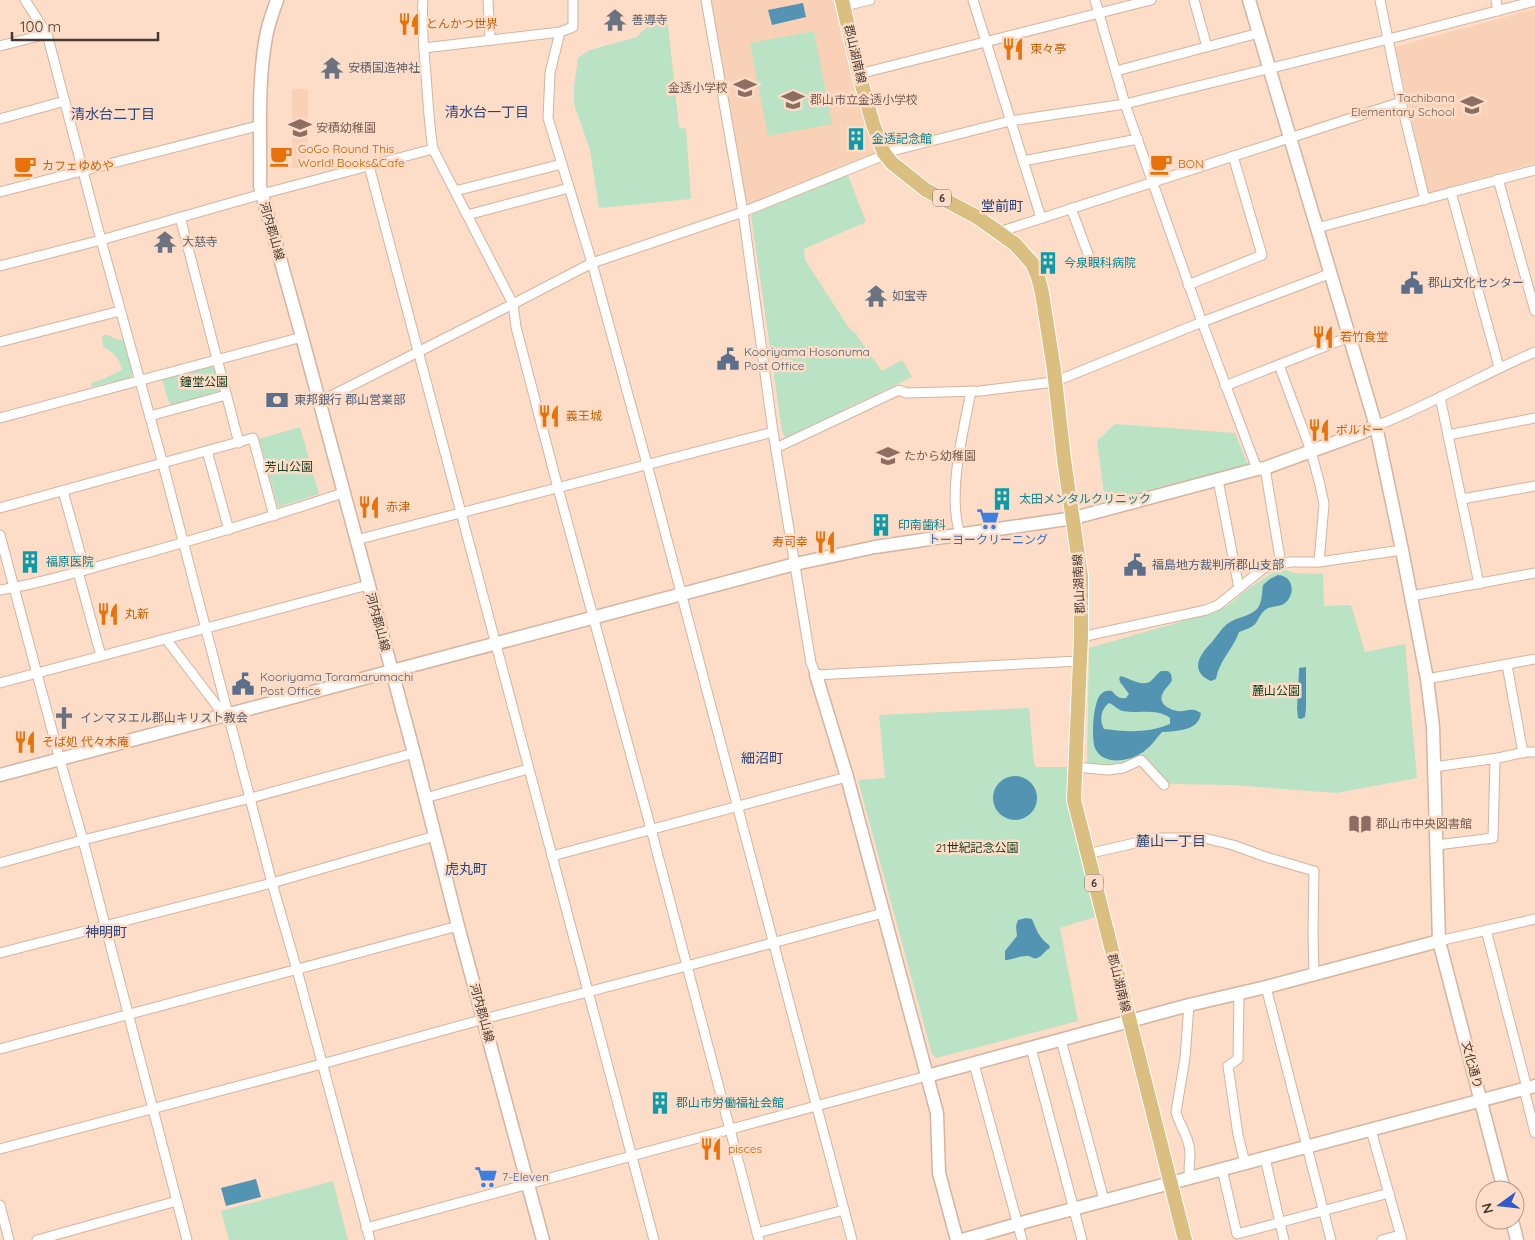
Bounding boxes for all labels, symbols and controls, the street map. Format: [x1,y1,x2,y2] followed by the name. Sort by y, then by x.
[602,7,628,33] temple icon: 善導寺
[12,10,159,42] scale bar
[396,11,422,37] restaurant icon: とんかつ世界
[632,12,668,27] place label: 善導寺
[426,16,498,31] place label: とんかつ世界
[20,17,61,36] text: 100 m
[841,23,870,85] street label: 郡山湖南線
[1000,36,1026,62] restaurant icon: 東々亭
[1030,41,1066,56] place label: 東々亭
[319,55,345,81] temple icon: 安積国造神社
[348,60,420,75] place label: 安積国造神社
[732,75,758,101] school or university icon: 金透小学校
[668,80,728,95] place label: 金透小学校
[780,87,806,113] school or university icon: 郡山市立金透小学校
[1351,90,1455,119] place label: Tachibana Elementary School
[810,92,918,107] place label: 郡山市立金透小学校
[1459,92,1485,118] school or university icon: Tachibana Elementary School
[445,103,529,121] district label: 清水台一丁目
[71,105,155,123] district label: 清水台二丁目
[287,115,313,141] school or university icon: 安積幼稚園
[316,120,376,135] place label: 安積幼稚園
[843,126,869,152] building icon: 金透記念館
[872,131,932,146] place label: 金透記念館
[298,141,405,170] place label: GoGo Round This World! Books&Cafe
[268,143,294,169] cafe icon: GoGo Round This World! Books&Cafe
[1148,151,1174,177] cafe icon: BON
[12,153,38,179] cafe icon: カフェゆめや
[1178,156,1204,171] place label: BON
[42,158,114,173] place label: カフェゆめや
[933,190,951,207] road number: 6
[981,197,1023,215] district label: 堂前町
[257,200,288,262] street label: 河内郡山線
[152,229,178,255] temple icon: 大慈寺
[182,234,218,249] place label: 大慈寺
[1035,250,1061,276] building icon: 今泉眼科病院
[1064,255,1136,270] place label: 今泉眼科病院
[1399,270,1425,296] public building icon: 郡山文化センター
[1428,275,1524,290] place label: 郡山文化センター
[863,283,889,309] temple icon: 如宝寺
[892,288,928,303] place label: 如宝寺
[1310,324,1336,350] restaurant icon: 若竹食堂
[1340,329,1388,344] place label: 若竹食堂
[744,344,870,373] place label: Kooriyama Hosonuma Post Office
[715,346,741,372] public building icon: Kooriyama Hosonuma Post Office
[180,374,228,389] park label: 鐘堂公園
[264,387,290,413] bank icon: 東邦銀行 郡山営業部
[294,392,405,407] place label: 東邦銀行 郡山営業部
[536,403,562,429] restaurant icon: 義王城
[566,408,602,423] place label: 義王城
[1306,417,1332,443] restaurant icon: ボルドー
[1336,422,1384,437] place label: ボルドー
[875,443,901,469] school or university icon: たから幼稚園
[904,448,976,463] place label: たから幼稚園
[265,459,313,474] park label: 芳山公園
[989,486,1015,512] building icon: 太田メンタルクリニック
[1019,491,1151,506] place label: 太田メンタルクリニック
[356,494,382,520] restaurant icon: 赤津
[386,499,410,514] place label: 赤津
[975,506,1001,532] supermarket icon: トーヨークリーニング
[868,512,894,538] building icon: 印南歯科
[898,517,946,532] place label: 印南歯科
[812,529,838,555] restaurant icon: 寿司幸
[928,532,1048,547] place label: トーヨークリーニング
[772,534,808,549] place label: 寿司幸
[17,549,43,575] building icon: 福原医院
[1122,552,1148,578] public building icon: 福島地方裁判所郡山支部
[46,554,94,569] place label: 福原医院
[1069,554,1088,614] street label: 郡山湖南線
[1152,557,1284,572] place label: 福島地方裁判所郡山支部
[363,591,393,653] street label: 河内郡山線
[95,601,121,627] restaurant icon: 丸新
[125,606,149,621] place label: 丸新
[260,669,413,698] place label: Kooriyama Toramarumachi Post Office
[230,671,256,697] public building icon: Kooriyama Toramarumachi Post Office
[1252,683,1300,698] park label: 麓山公園
[51,705,77,731] church icon: インマヌエル郡山キリスト教会
[80,710,248,725] place label: インマヌエル郡山キリスト教会
[12,729,38,755] restaurant icon: そば処 代々木庵
[42,734,129,749] place label: そば処 代々木庵
[741,749,783,767] district label: 細沼町
[1347,811,1373,837] library icon: 郡山市中央図書館
[1376,816,1472,831] place label: 郡山市中央図書館
[1136,832,1206,850] district label: 麓山一丁目
[935,840,1019,855] park label: 21世紀記念公園
[445,860,487,878] district label: 虎丸町
[1085,874,1103,891] road number: 6
[85,923,127,941] district label: 神明町
[1105,952,1134,1014] street label: 郡山湖南線
[467,982,497,1044] street label: 河内郡山線
[1459,1040,1486,1090] street label: 文化通り
[647,1090,673,1116] building icon: 郡山市労働福祉会館
[676,1095,784,1110] place label: 郡山市労働福祉会館
[698,1136,724,1162] restaurant icon: pisces
[728,1141,762,1156] place label: pisces
[473,1164,499,1190] supermarket icon: 7-Eleven
[502,1169,549,1184] place label: 7-Eleven
[1475,1180,1525,1230] north arrow
[1477,1201,1497,1216] text: N

